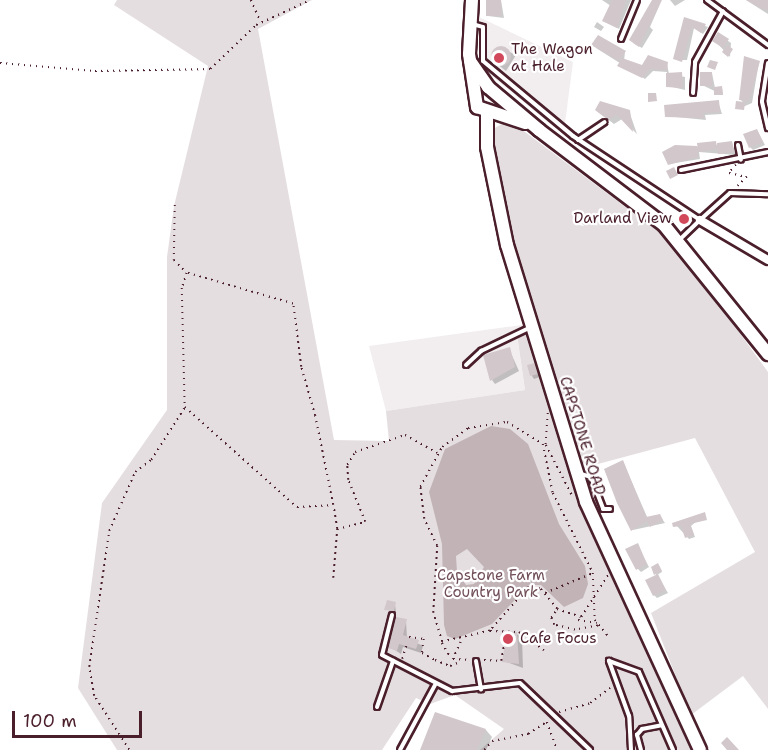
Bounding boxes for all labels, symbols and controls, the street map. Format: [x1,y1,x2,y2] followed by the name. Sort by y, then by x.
[511,40,593,75] place label: The Wagon at Hale
[492,51,506,65] marker: The Wagon at Hale
[574,210,672,228] place label: Darland View
[677,212,691,226] marker: Darland View
[555,374,609,498] street label: CAPSTONE ROAD
[437,566,545,601] park label: Capstone Farm Country Park
[520,630,597,648] place label: Cafe Focus
[501,632,515,646] marker: Cafe Focus
[15,699,146,737] scale bar
[23,709,77,733] text: 100 m

